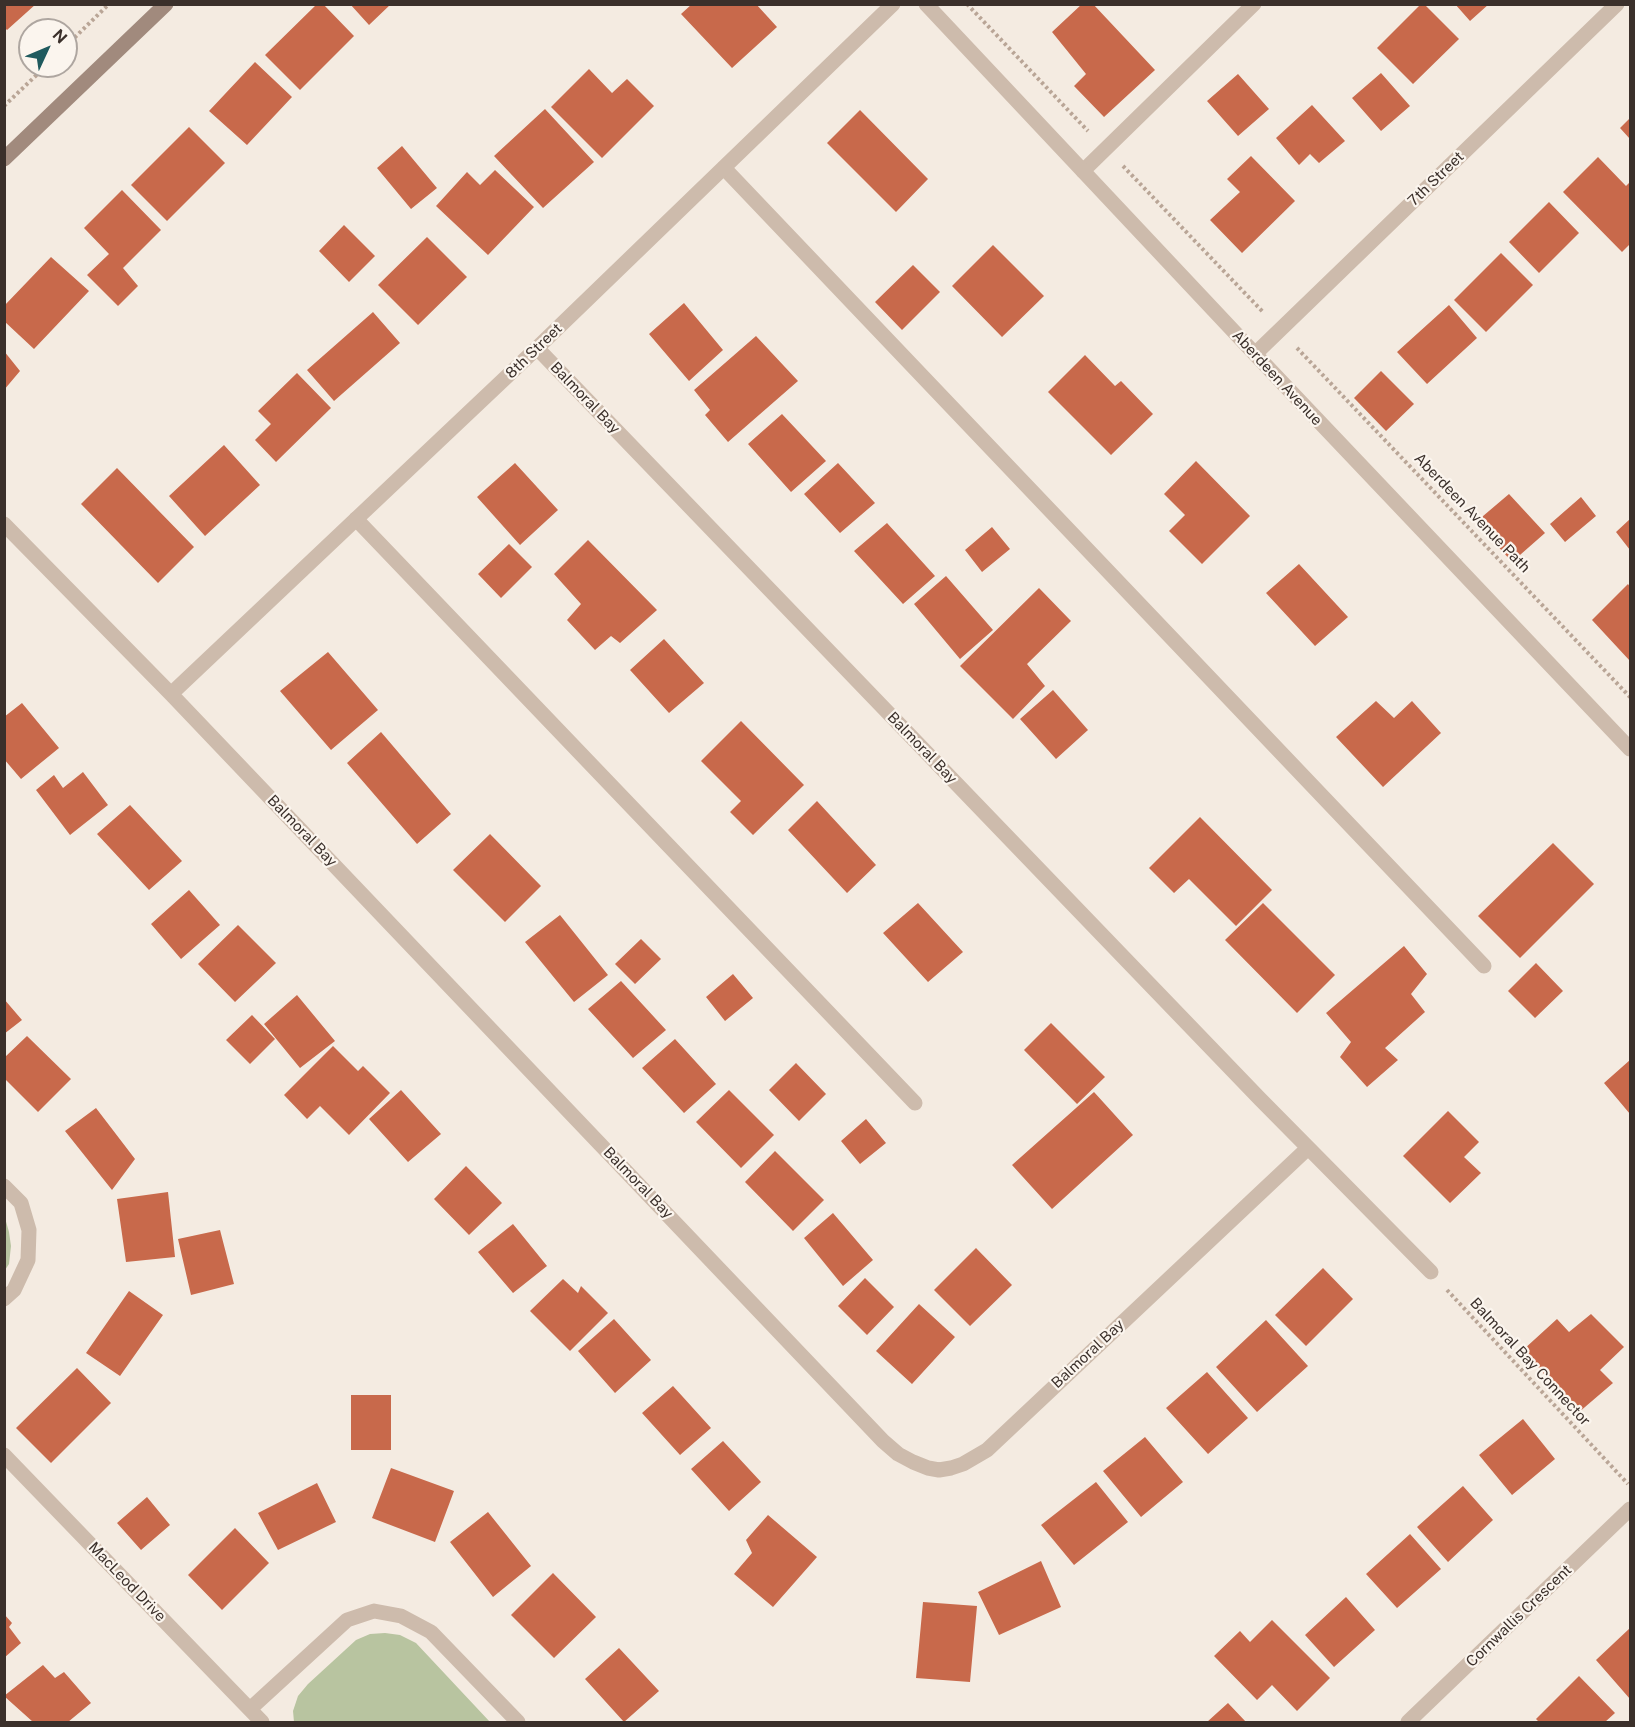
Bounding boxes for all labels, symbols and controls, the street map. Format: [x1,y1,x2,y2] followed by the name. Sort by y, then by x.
[18,18,78,78] north arrow
[49,25,71,48] text: N
[1404,148,1468,210] street label: 7th Street
[502,320,566,382] street label: 8th Street
[1228,327,1326,429] street label: Aberdeen Avenue
[546,358,624,438] street label: Balmoral Bay
[1410,450,1534,576] street label: Aberdeen Avenue Path
[883,708,961,788] street label: Balmoral Bay
[263,791,341,871] street label: Balmoral Bay
[599,1143,677,1223] street label: Balmoral Bay
[1466,1294,1594,1430] street label: Balmoral Bay Connector
[1048,1316,1128,1392] street label: Balmoral Bay
[85,1539,169,1625] street label: MacLeod Drive
[1463,1561,1575,1671] street label: Cornwallis Crescent

